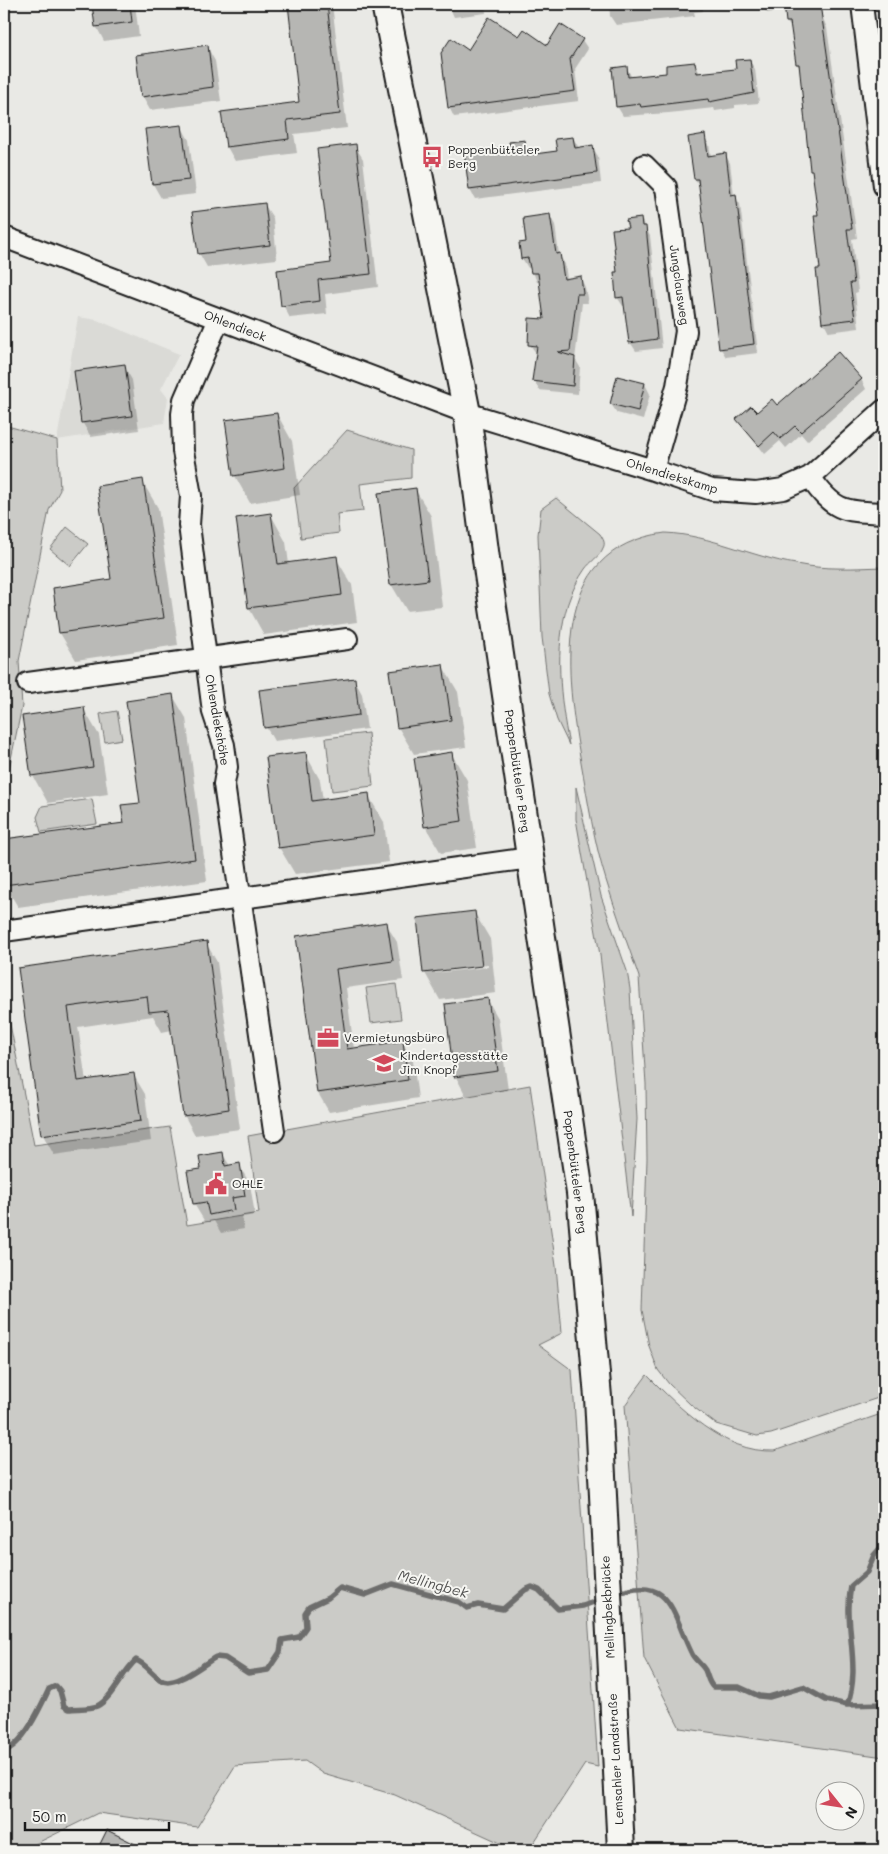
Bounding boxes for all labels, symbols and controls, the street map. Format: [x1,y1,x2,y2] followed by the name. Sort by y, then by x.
[448,141,540,171] place label: Poppenbütteler Berg
[419,144,445,170] bus stop icon: Poppenbütteler Berg
[666,244,694,326] street label: Jungclausweg
[202,306,269,344] street label: Ohlendieck
[624,453,720,497] street label: Ohlendiekskamp
[202,673,234,767] street label: Ohlendiekshöhe
[501,708,535,833] street label: Poppenbütteler Berg
[315,1025,341,1051] office icon: Vermietungsbüro
[344,1029,444,1045] place label: Vermietungsbüro
[400,1047,508,1077] place label: Kindertagesstätte Jim Knopf
[371,1050,397,1076] school or university icon: Kindertagesstätte Jim Knopf
[561,1110,591,1234] street label: Poppenbütteler Berg
[203,1171,229,1197] public building icon: OHLE
[232,1175,263,1191] place label: OHLE
[596,1555,618,1659] street label: Mellingbekbrücke
[396,1565,471,1602] water label: Mellingbek
[604,1693,626,1825] street label: Lemsahler Landstraße
[816,1782,866,1832] north arrow
[25,1799,169,1831] scale bar
[841,1803,863,1822] text: N
[32,1806,67,1826] text: 50 m

